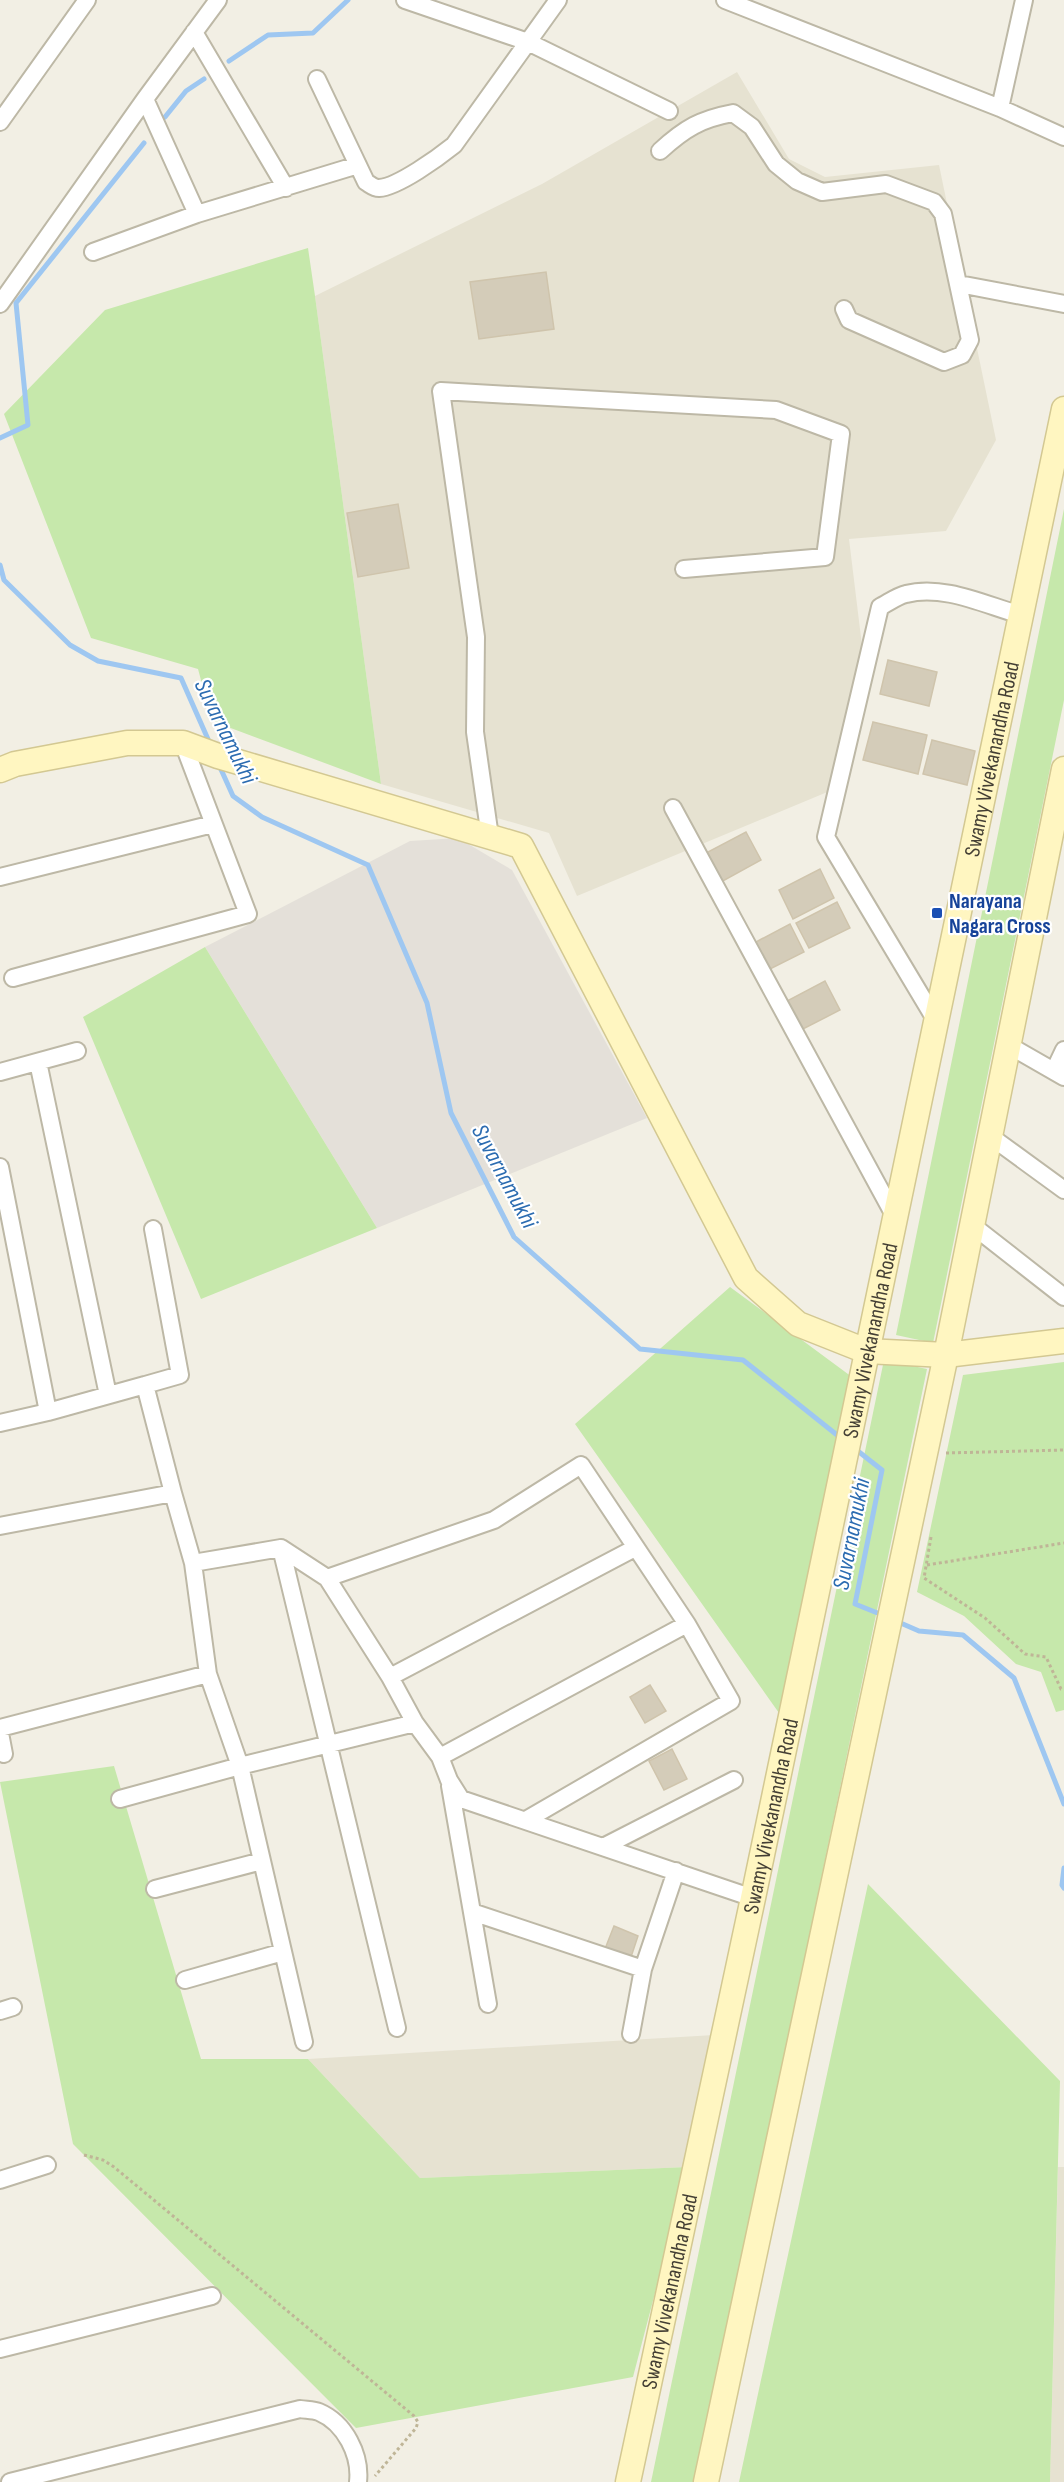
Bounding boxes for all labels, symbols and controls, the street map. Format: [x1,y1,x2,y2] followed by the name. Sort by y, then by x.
[959,659,1026,859] street label: Swamy Vivekanandha Road
[188,674,264,789] water label: Suvarnamukhi
[949,888,1051,940] place label: Narayana Nagara Cross
[930,906,944,920] marker: Narayana Nagara Cross
[465,1119,544,1234] water label: Suvarnamukhi
[837,1241,904,1441] street label: Swamy Vivekanandha Road
[826,1475,877,1592] water label: Suvarnamukhi
[738,1716,805,1916] street label: Swamy Vivekanandha Road
[636,2192,704,2392] street label: Swamy Vivekanandha Road

